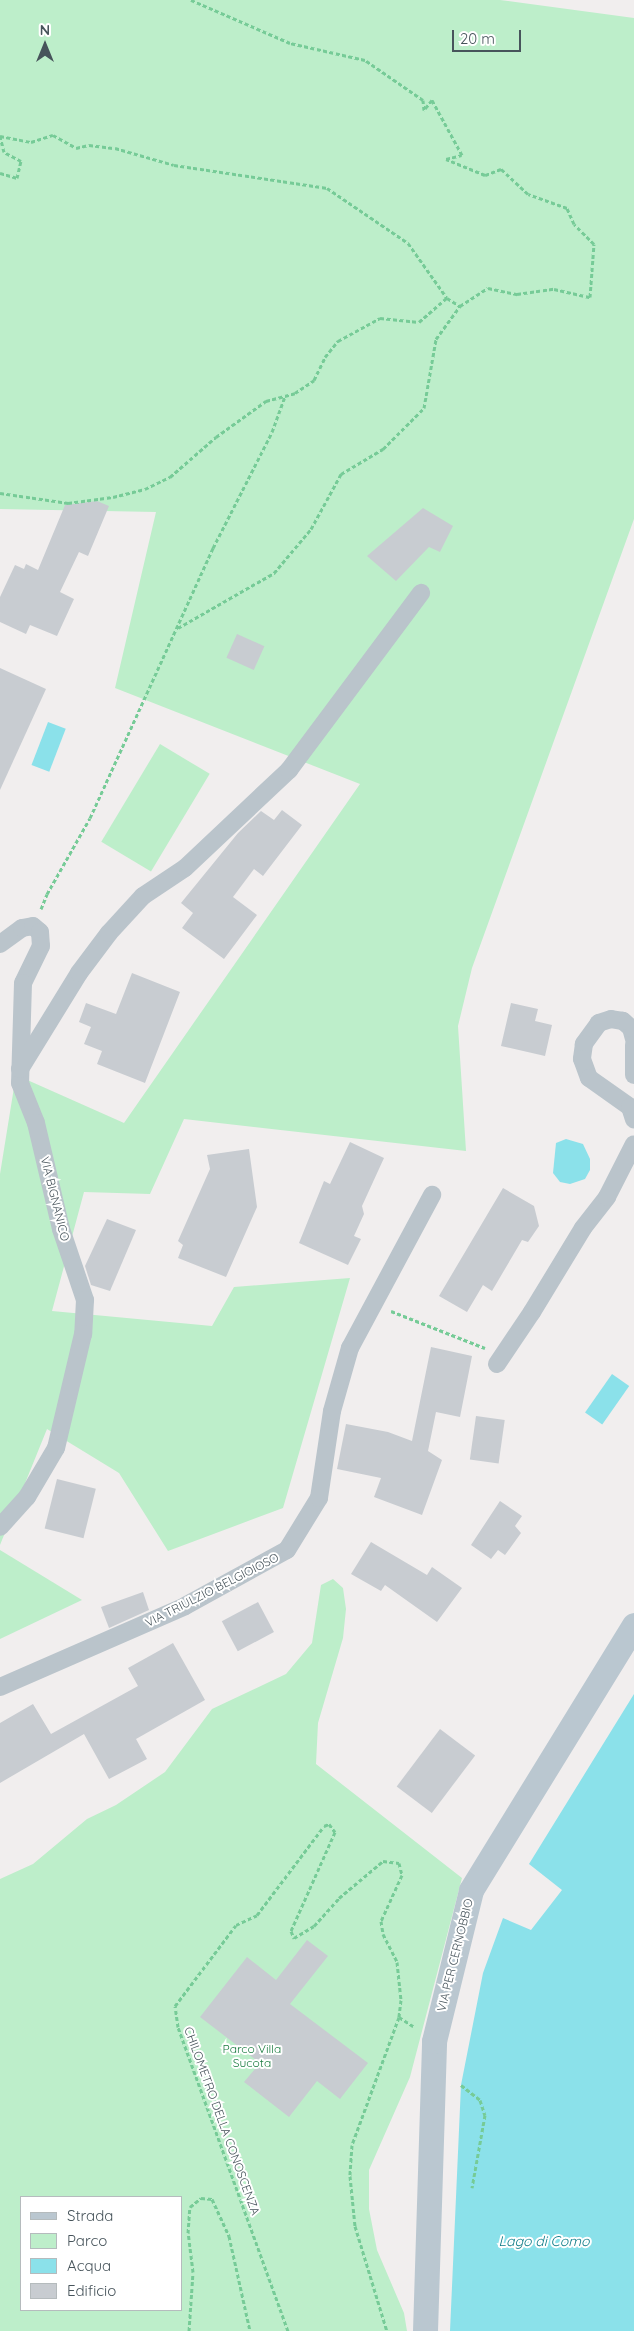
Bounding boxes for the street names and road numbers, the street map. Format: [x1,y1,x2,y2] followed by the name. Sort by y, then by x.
[38,1155,72,1243] street label: VIA BIGNANICO
[143,1550,281,1630] street label: VIA TRIULZIO BELGIOIOSO
[434,1897,476,2013] street label: VIA PER CERNOBBIO
[181,2025,263,2217] street label: CHILOMETRO DELLA CONOSCENZA

